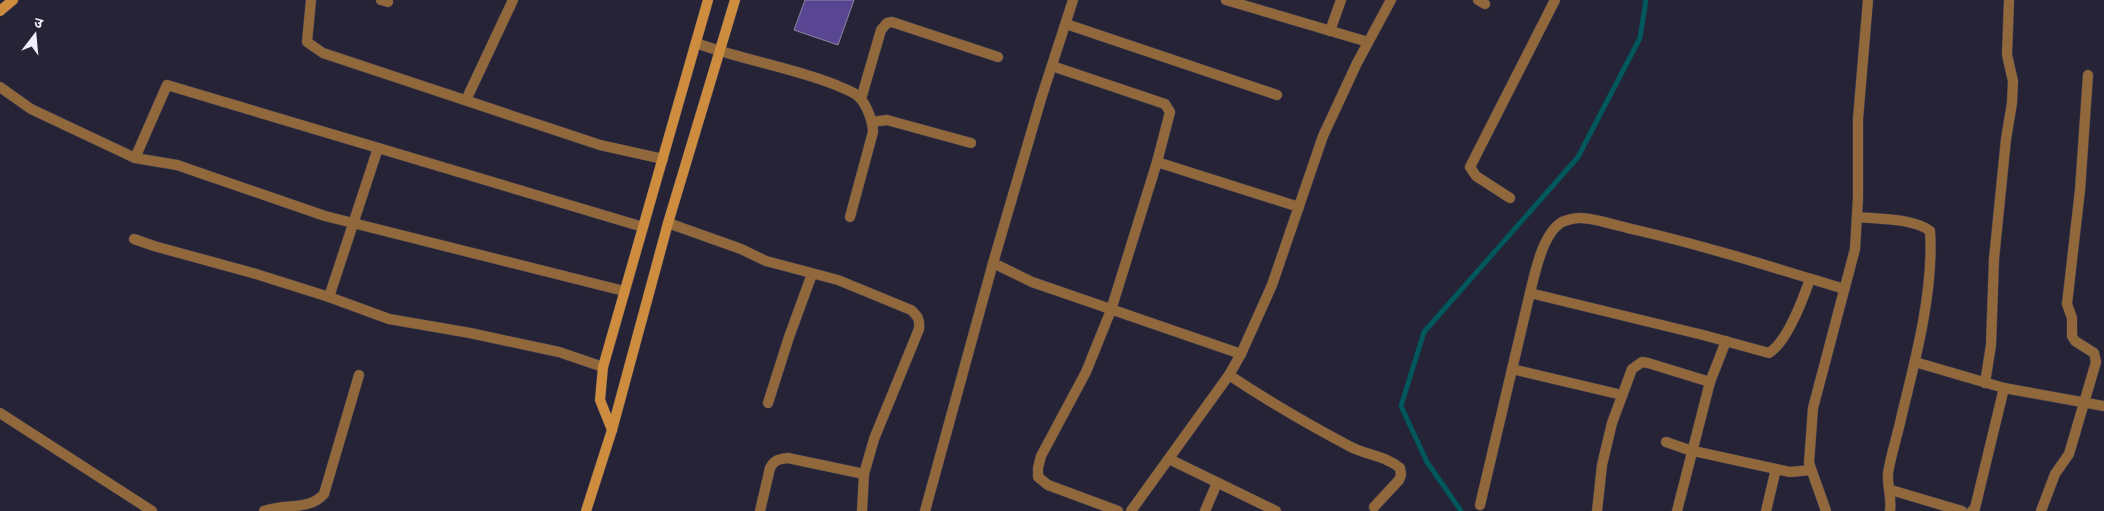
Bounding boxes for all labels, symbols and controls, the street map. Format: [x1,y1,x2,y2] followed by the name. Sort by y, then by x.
[10,10,60,60] north arrow
[32,13,46,33] text: उ

